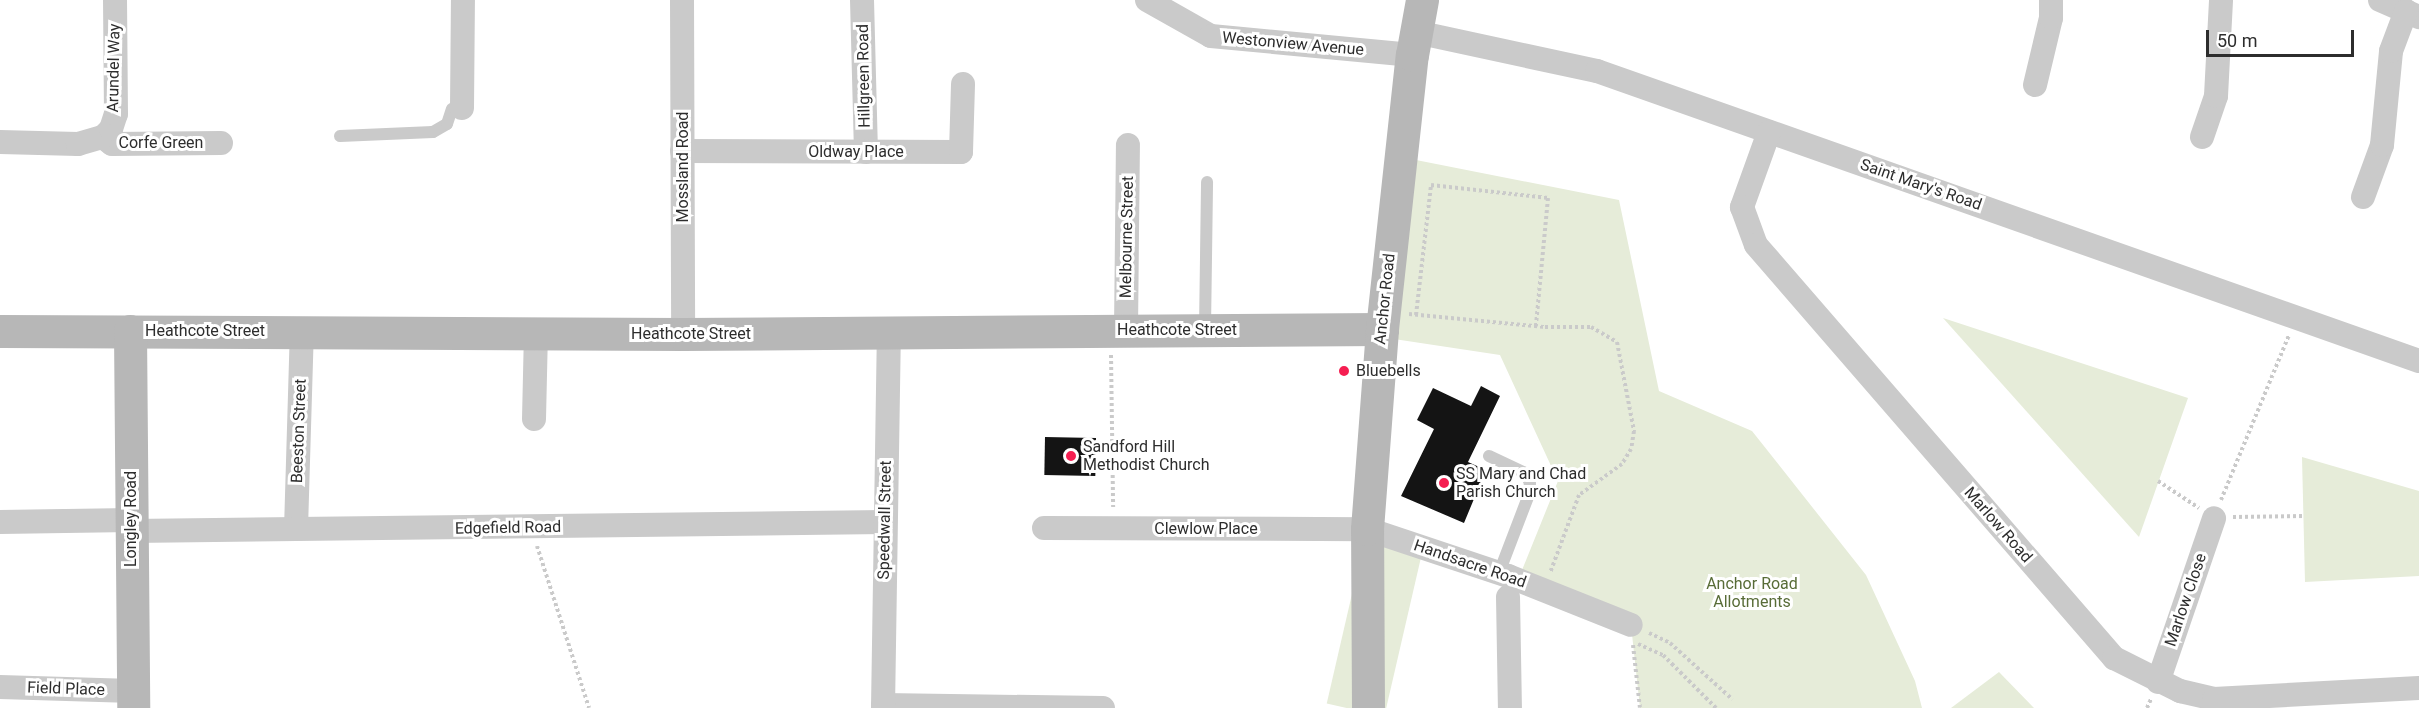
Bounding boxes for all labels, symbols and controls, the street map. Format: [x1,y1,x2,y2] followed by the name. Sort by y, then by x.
[2209,18,2358,56] scale bar
[104,23,124,113] street label: Arundel Way
[853,24,875,128] street label: Hillgreen Road
[1221,28,1365,60] street label: Westonview Avenue
[2217,30,2257,51] text: 50 m
[673,112,693,222] street label: Mossland Road
[119,133,203,153] street label: Corfe Green
[808,142,904,162] street label: Oldway Place
[1858,155,1984,215] street label: Saint Mary's Road
[1116,176,1138,298] street label: Melbourne Street
[1371,252,1399,346] street label: Anchor Road
[1117,320,1237,340] street label: Heathcote Street
[145,321,265,341] street label: Heathcote Street
[631,324,751,344] street label: Heathcote Street
[1356,361,1421,381] place label: Bluebells
[1337,364,1351,378] marker: Bluebells
[288,378,310,484] street label: Beeston Street
[1083,437,1210,475] place label: Sandford Hill Methodist Church
[1064,449,1078,463] marker: Sandford Hill Methodist Church
[874,460,896,580] street label: Speedwall Street
[1456,464,1586,502] place label: SS Mary and Chad Parish Church
[121,471,141,567] street label: Longley Road
[1437,476,1451,490] marker: SS Mary and Chad Parish Church
[1960,483,2036,567] street label: Marlow Road
[455,517,561,539] street label: Edgefield Road
[1154,519,1258,539] street label: Clewlow Place
[1411,536,1529,592] street label: Handsacre Road
[2161,551,2211,649] street label: Marlow Close
[1706,574,1798,612] park label: Anchor Road Allotments
[27,678,105,700] street label: Field Place

